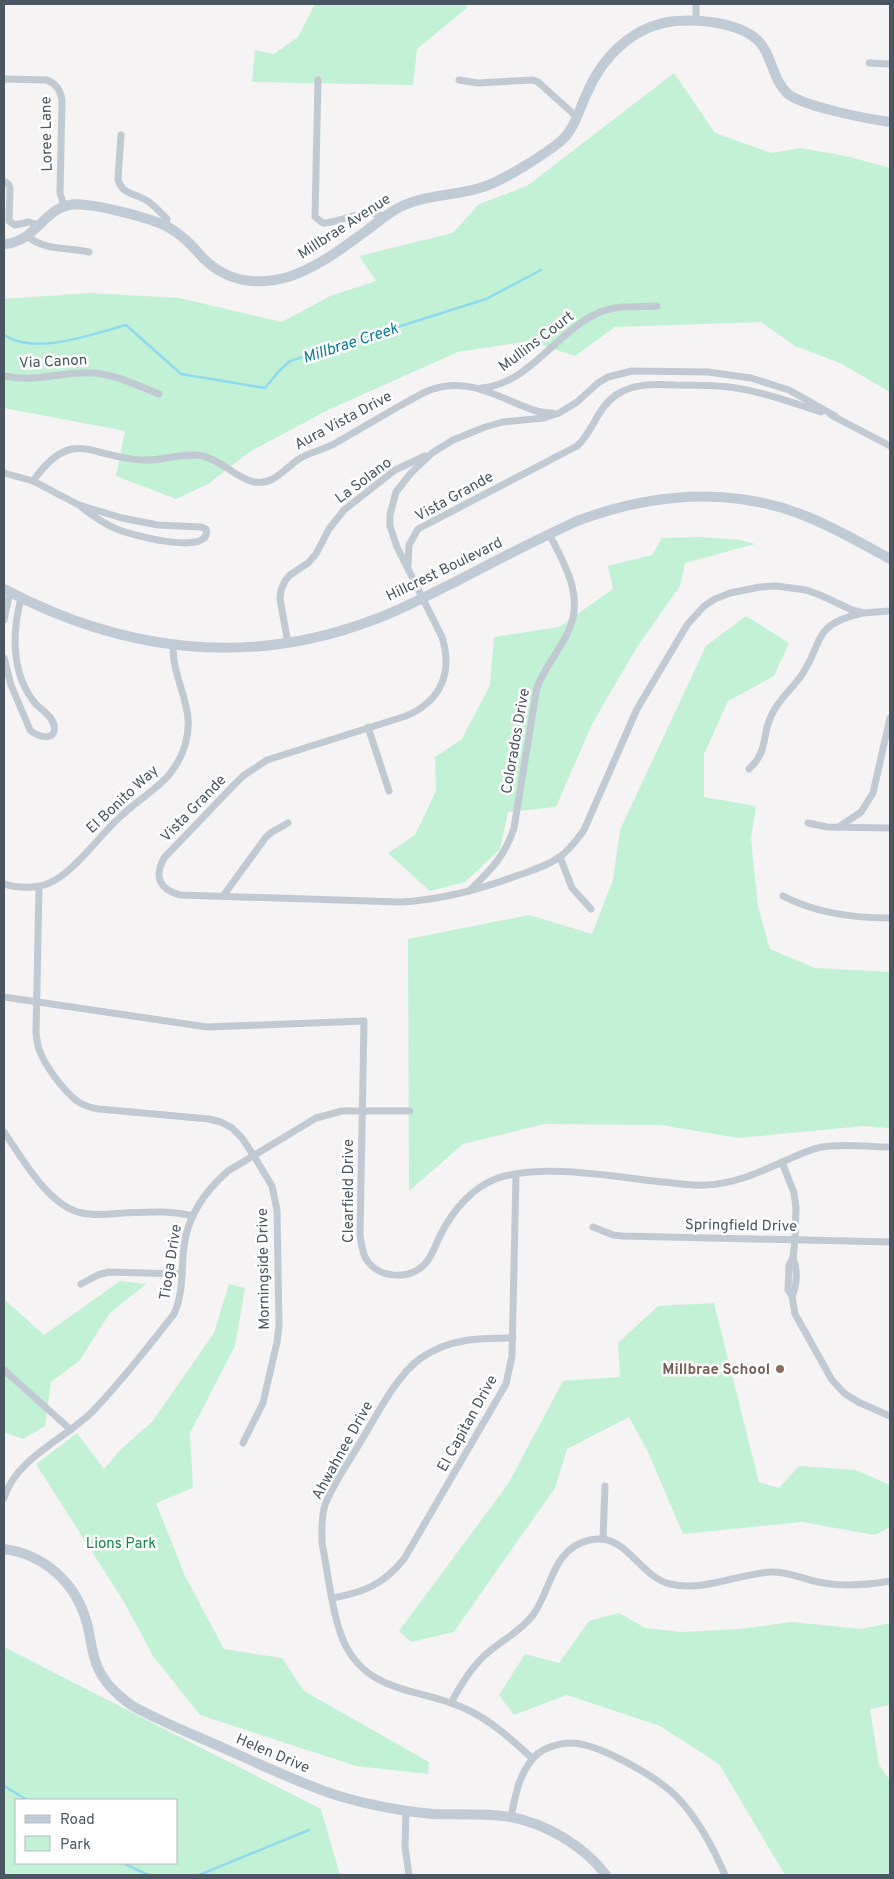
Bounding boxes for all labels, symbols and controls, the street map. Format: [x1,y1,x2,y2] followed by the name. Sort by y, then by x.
[37,96,58,172] street label: Loree Lane
[295,190,395,264] street label: Millbrae Avenue
[495,308,578,377] street label: Mullins Court
[300,319,402,369] water label: Millbrae Creek
[19,351,88,374] street label: Via Canon
[292,388,396,455] street label: Aura Vista Drive
[332,454,396,509] street label: La Solano
[412,468,497,527] street label: Vista Grande
[383,534,506,607] street label: Hillcrest Boulevard
[498,687,535,795] street label: Colorados Drive
[83,762,163,838] street label: El Bonito Way
[157,771,231,847] street label: Vista Grande
[340,1139,359,1243] street label: Clearfield Drive
[254,1208,275,1330] street label: Morningside Drive
[685,1216,797,1237] street label: Springfield Drive
[156,1223,187,1302] street label: Tioga Drive
[662,1361,770,1380] place label: Millbrae School
[774,1363,786,1375] marker: Millbrae School
[434,1372,503,1475] street label: El Capitan Drive
[308,1398,378,1503] street label: Ahwahnee Drive
[86,1535,156,1554] park label: Lions Park
[233,1730,312,1778] street label: Helen Drive
[15,1799,178,1864] legend
[60,1811,95,1830] text: Road
[60,1836,91,1855] text: Park

